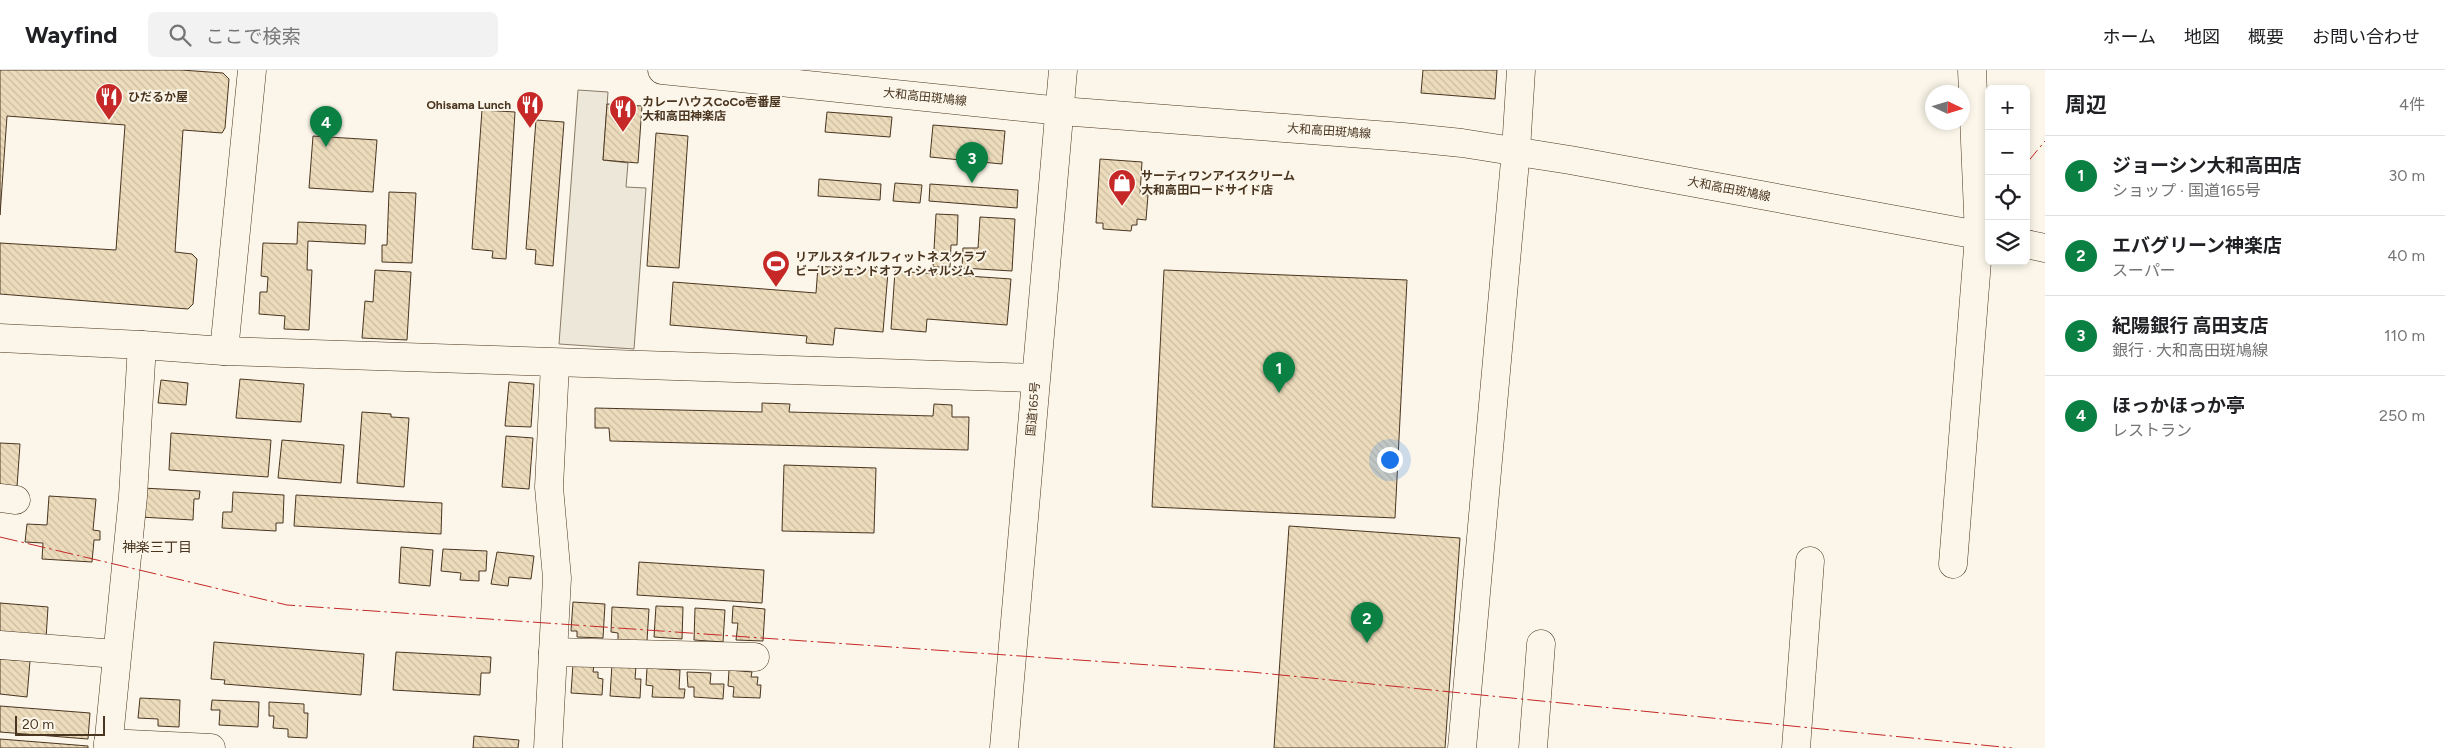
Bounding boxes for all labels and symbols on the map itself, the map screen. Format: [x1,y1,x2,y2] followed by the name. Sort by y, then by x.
[94,82,124,121] restaurant icon: ひだるか屋
[1925,85,1970,130] north arrow
[882,86,968,108] street label: 大和高田斑鳩線
[128,90,188,104] place label: ひだるか屋
[515,90,545,129] restaurant icon: Ohisama Lunch
[608,94,638,133] restaurant icon: カレーハウスCoCo壱番屋 大和高田神楽店
[642,95,781,123] place label: カレーハウスCoCo壱番屋 大和高田神楽店
[426,98,511,112] place label: Ohisama Lunch
[310,106,342,147] pin: 4
[1287,121,1371,141] street label: 大和高田斑鳩線
[956,142,988,183] pin: 3
[1107,168,1137,207] shop icon: サーティワンアイスクリーム 大和高田ロードサイド店
[1141,169,1295,197] place label: サーティワンアイスクリーム 大和高田ロードサイド店
[1686,174,1772,204] street label: 大和高田斑鳩線
[761,249,791,288] sports icon: リアルスタイルフィットネスクラブ ビーレジェンドオフィシャルジム
[795,250,987,278] place label: リアルスタイルフィットネスクラブ ビーレジェンドオフィシャルジム
[1263,352,1295,393] pin: 1
[1024,381,1042,437] street label: 国道165号
[1377,447,1403,473] your location
[122,539,192,556] district label: 神楽三丁目
[1351,602,1383,643] pin: 2
[15,713,105,736] scale bar

